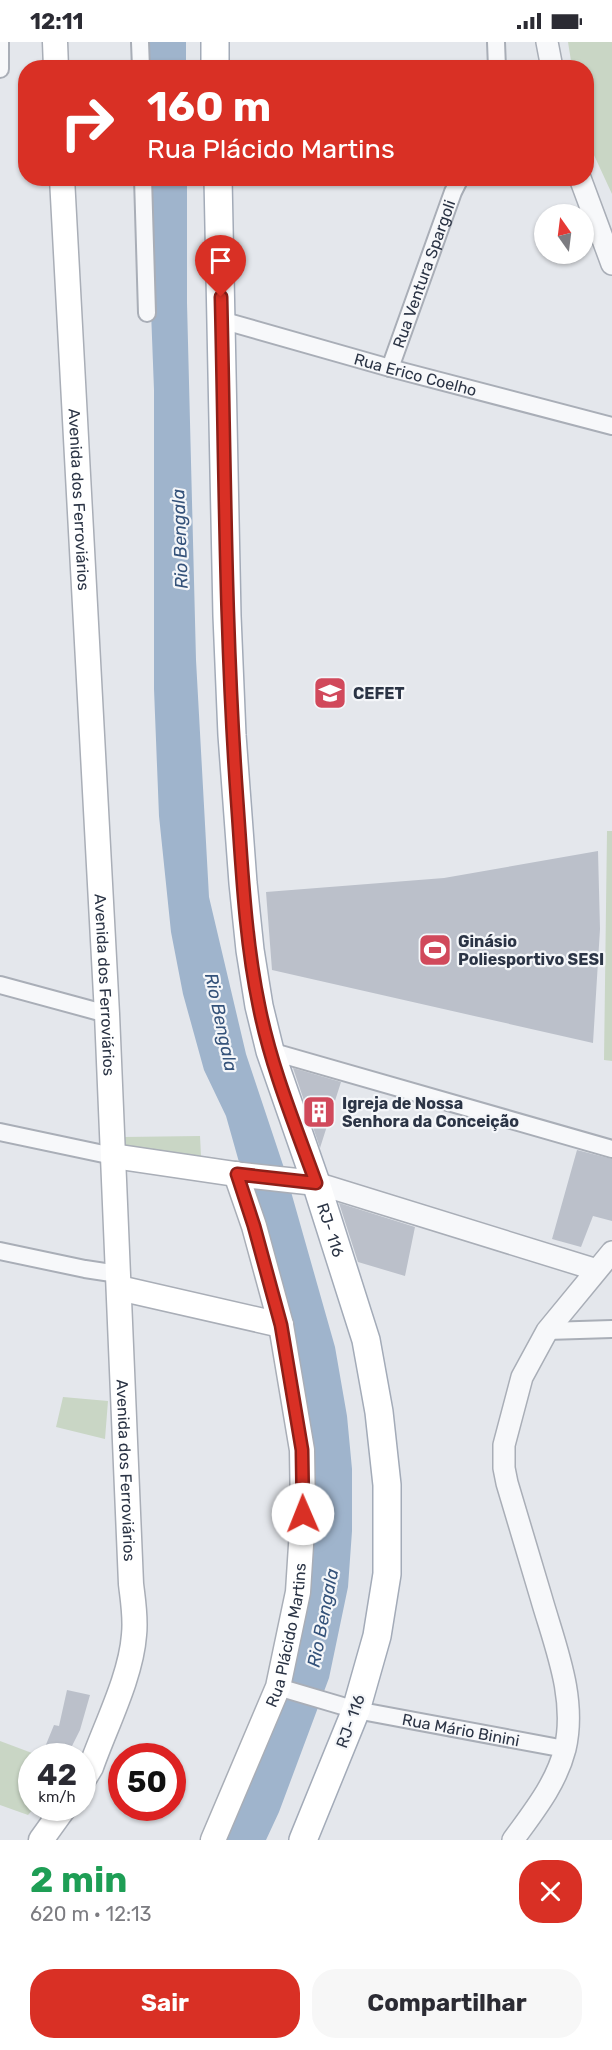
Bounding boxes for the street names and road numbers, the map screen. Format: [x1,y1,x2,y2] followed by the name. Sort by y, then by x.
[389,197,459,351] street label: Rua Ventura Spargoli
[352,349,479,400] street label: Rua Erico Coelho
[64,408,93,591] street label: Avenida dos Ferroviários
[91,893,119,1076] street label: Avenida dos Ferroviários
[313,1201,348,1260] street label: RJ- 116
[112,1379,139,1562] street label: Avenida dos Ferroviários
[262,1562,310,1710] street label: Rua Plácido Martins
[332,1692,369,1750] street label: RJ- 116
[400,1710,521,1750] street label: Rua Mário Binini

